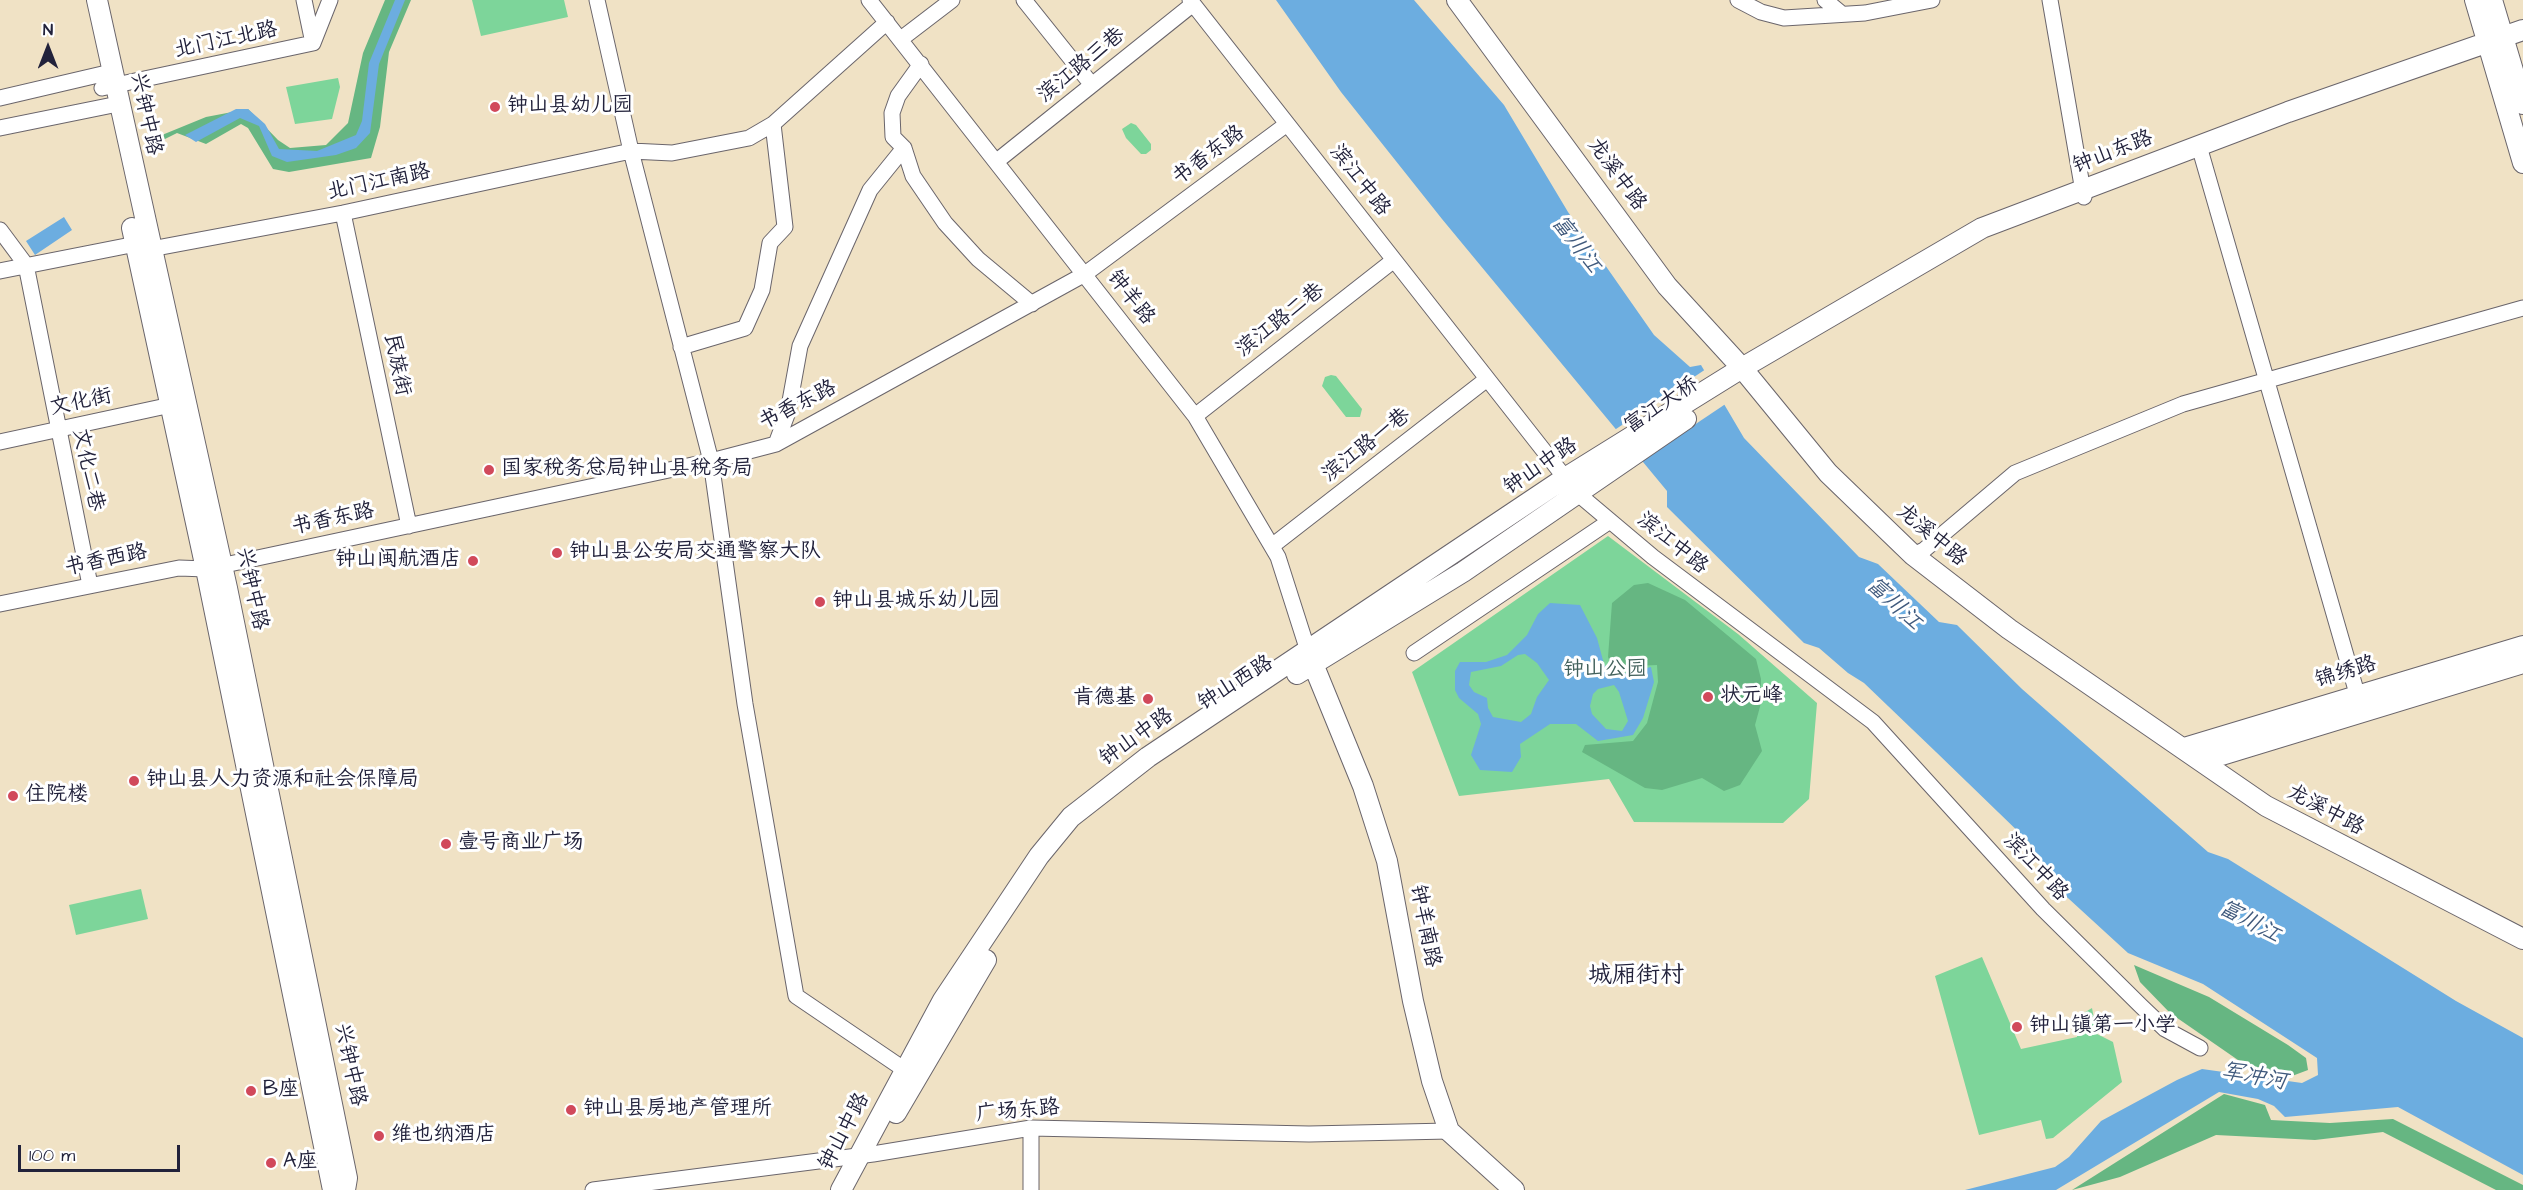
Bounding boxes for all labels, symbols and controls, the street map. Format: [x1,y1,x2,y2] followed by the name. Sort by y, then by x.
[18,18,78,78] north arrow
[172,18,280,64] street label: 北门江北路
[43,19,53,41] text: N
[1033,23,1131,109] street label: 滨江路三巷
[124,70,166,158] street label: 兴钟中路
[507,94,633,120] place label: 钟山县幼儿园
[488,100,502,114] marker: 钟山县幼儿园
[1168,121,1250,191] street label: 书香东路
[2069,126,2157,180] street label: 钟山东路
[1581,134,1651,216] street label: 龙溪中路
[1323,140,1395,222] street label: 滨江中路
[325,160,433,206] street label: 北门江南路
[1545,211,1605,279] water label: 富川江
[1101,265,1159,331] street label: 钟羊路
[1232,279,1330,363] street label: 滨江路二巷
[377,332,415,398] street label: 民族街
[1620,372,1704,440] street label: 富江大桥
[755,376,841,436] street label: 书香东路
[48,384,114,422] street label: 文化街
[1318,404,1416,488] street label: 滨江路一巷
[66,426,108,514] street label: 文化二巷
[1499,433,1583,501] street label: 钟山中路
[501,457,753,483] place label: 国家税务总局钟山县税务局
[482,463,496,477] marker: 国家税务总局钟山县税务局
[289,499,377,541] street label: 书香东路
[1891,499,1971,573] street label: 龙溪中路
[1631,508,1713,580] street label: 滨江中路
[62,540,150,582] street label: 书香西路
[569,540,821,566] place label: 钟山县公安局交通警察大队
[230,545,272,633] street label: 兴钟中路
[550,546,564,560] marker: 钟山县公安局交通警察大队
[335,548,461,574] place label: 钟山闽航酒店
[466,554,480,568] marker: 钟山闽航酒店
[1860,573,1926,637] water label: 富川江
[832,589,1000,615] place label: 钟山县城乐幼儿园
[813,595,827,609] marker: 钟山县城乐幼儿园
[1194,651,1278,717] street label: 钟山西路
[2312,652,2380,694] street label: 锦绣路
[1563,658,1647,684] park label: 钟山公园
[1720,684,1783,710] place label: 状元峰
[1073,686,1136,712] place label: 肯德基
[1701,690,1715,704] marker: 状元峰
[1141,692,1155,706] marker: 肯德基
[1095,704,1179,772] street label: 钟山中路
[146,768,419,794] place label: 钟山县人力资源和社会保障局
[127,774,141,788] marker: 钟山县人力资源和社会保障局
[2282,780,2368,842] street label: 龙溪中路
[25,783,88,809] place label: 住院楼
[6,789,20,803] marker: 住院楼
[1997,829,2073,907] street label: 滨江中路
[458,831,584,857] place label: 壹号商业广场
[439,837,453,851] marker: 壹号商业广场
[1404,882,1444,970] street label: 钟羊南路
[2214,896,2284,950] water label: 富川江
[1588,963,1684,991] district label: 城厢街村
[2029,1014,2176,1040] place label: 钟山镇第一小学
[2010,1020,2024,1034] marker: 钟山镇第一小学
[328,1021,370,1109] street label: 兴钟中路
[2219,1059,2289,1097] water label: 军冲河
[263,1078,299,1104] place label: B座
[244,1084,258,1098] marker: B座
[814,1089,876,1175] street label: 钟山中路
[975,1096,1061,1128] street label: 广场东路
[583,1097,772,1123] place label: 钟山县房地产管理所
[564,1103,578,1117] marker: 钟山县房地产管理所
[391,1123,496,1149] place label: 维也纳酒店
[372,1129,386,1143] marker: 维也纳酒店
[21,1133,183,1171] scale bar
[29,1143,75,1168] text: 100 m
[283,1150,317,1176] place label: A座
[264,1156,278,1170] marker: A座

